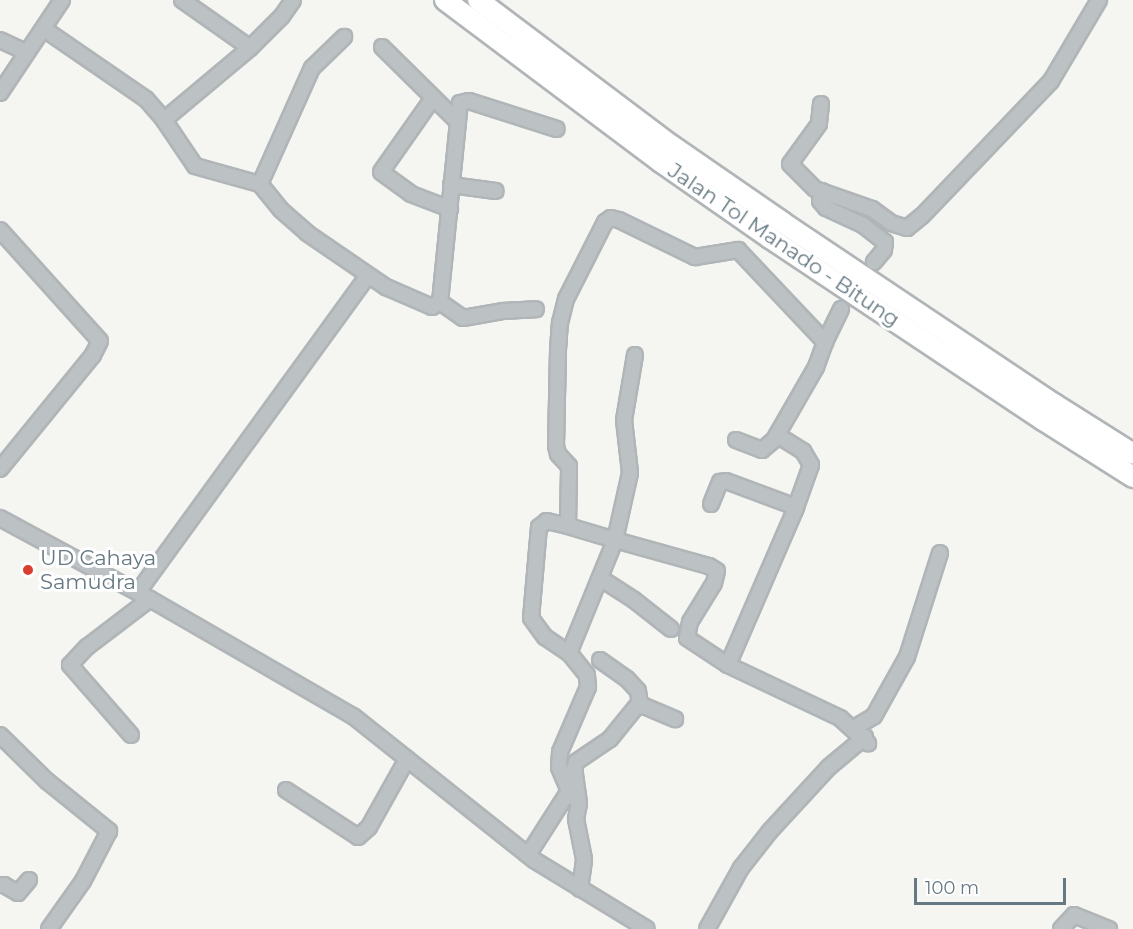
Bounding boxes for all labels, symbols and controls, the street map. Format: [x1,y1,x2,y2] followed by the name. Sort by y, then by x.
[663,158,905,332] street label: Jalan Tol Manado - Bitung
[40,545,156,595] place label: UD Cahaya Samudra
[21,563,35,577] marker: UD Cahaya Samudra
[917,866,1068,904] scale bar
[925,877,979,899] text: 100 m

